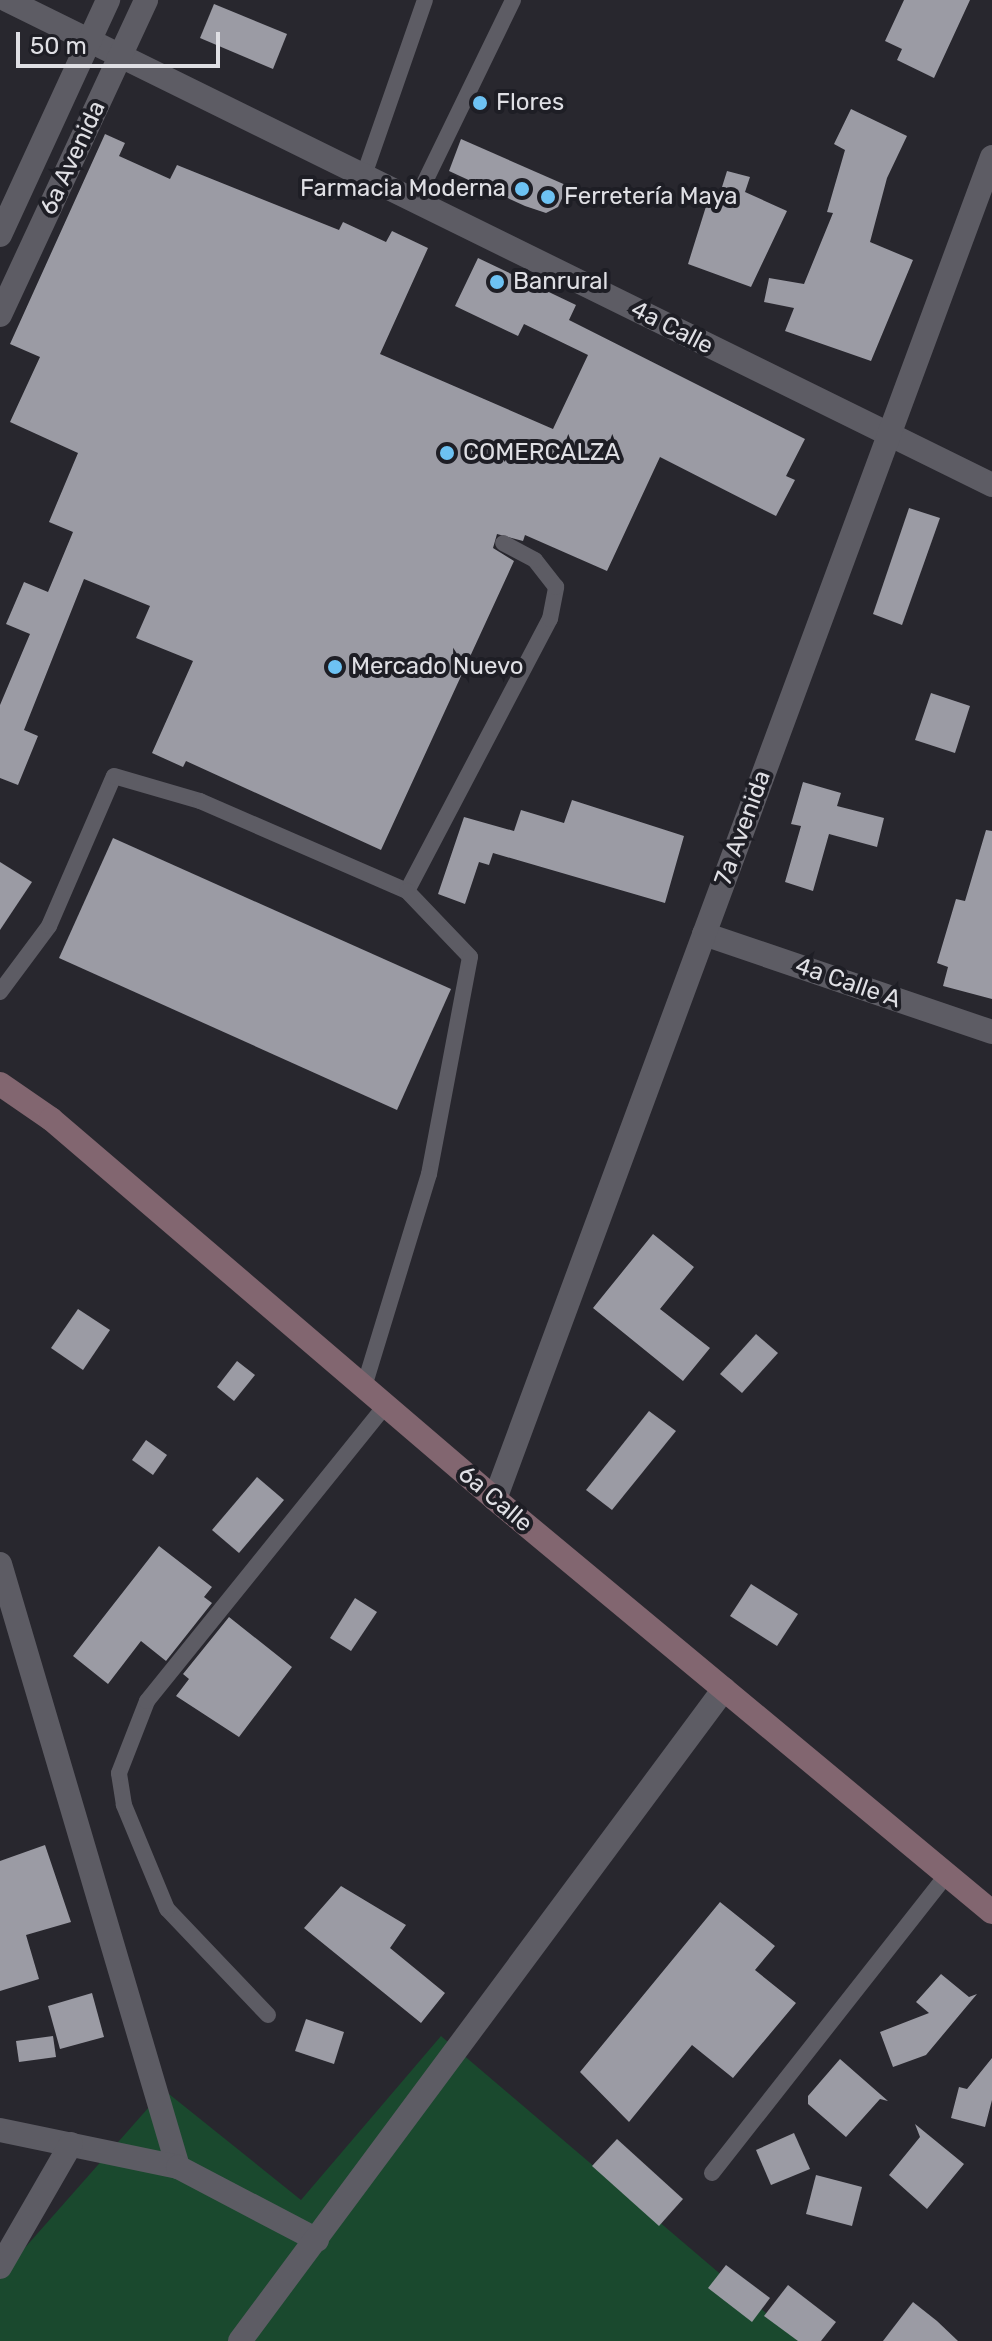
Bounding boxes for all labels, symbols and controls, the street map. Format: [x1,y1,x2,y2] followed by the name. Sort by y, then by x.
[20,16,224,66] scale bar
[30,32,87,60] text: 50 m
[496,89,564,117] place label: Flores
[471,94,489,112] marker: Flores
[34,96,112,220] street label: 6a Avenida
[300,175,506,203] place label: Farmacia Moderna
[513,180,531,198] marker: Farmacia Moderna
[564,183,737,211] place label: Ferretería Maya
[539,188,557,206] marker: Ferretería Maya
[513,268,608,296] place label: Banrural
[488,273,506,291] marker: Banrural
[626,295,718,361] street label: 4a Calle
[463,439,620,467] place label: COMERCALZA
[438,444,456,462] marker: COMERCALZA
[351,653,524,681] place label: Mercado Nuevo
[326,658,344,676] marker: Mercado Nuevo
[709,766,777,890] street label: 7a Avenida
[791,951,905,1015] street label: 4a Calle A
[452,1460,538,1538] street label: 6a Calle

